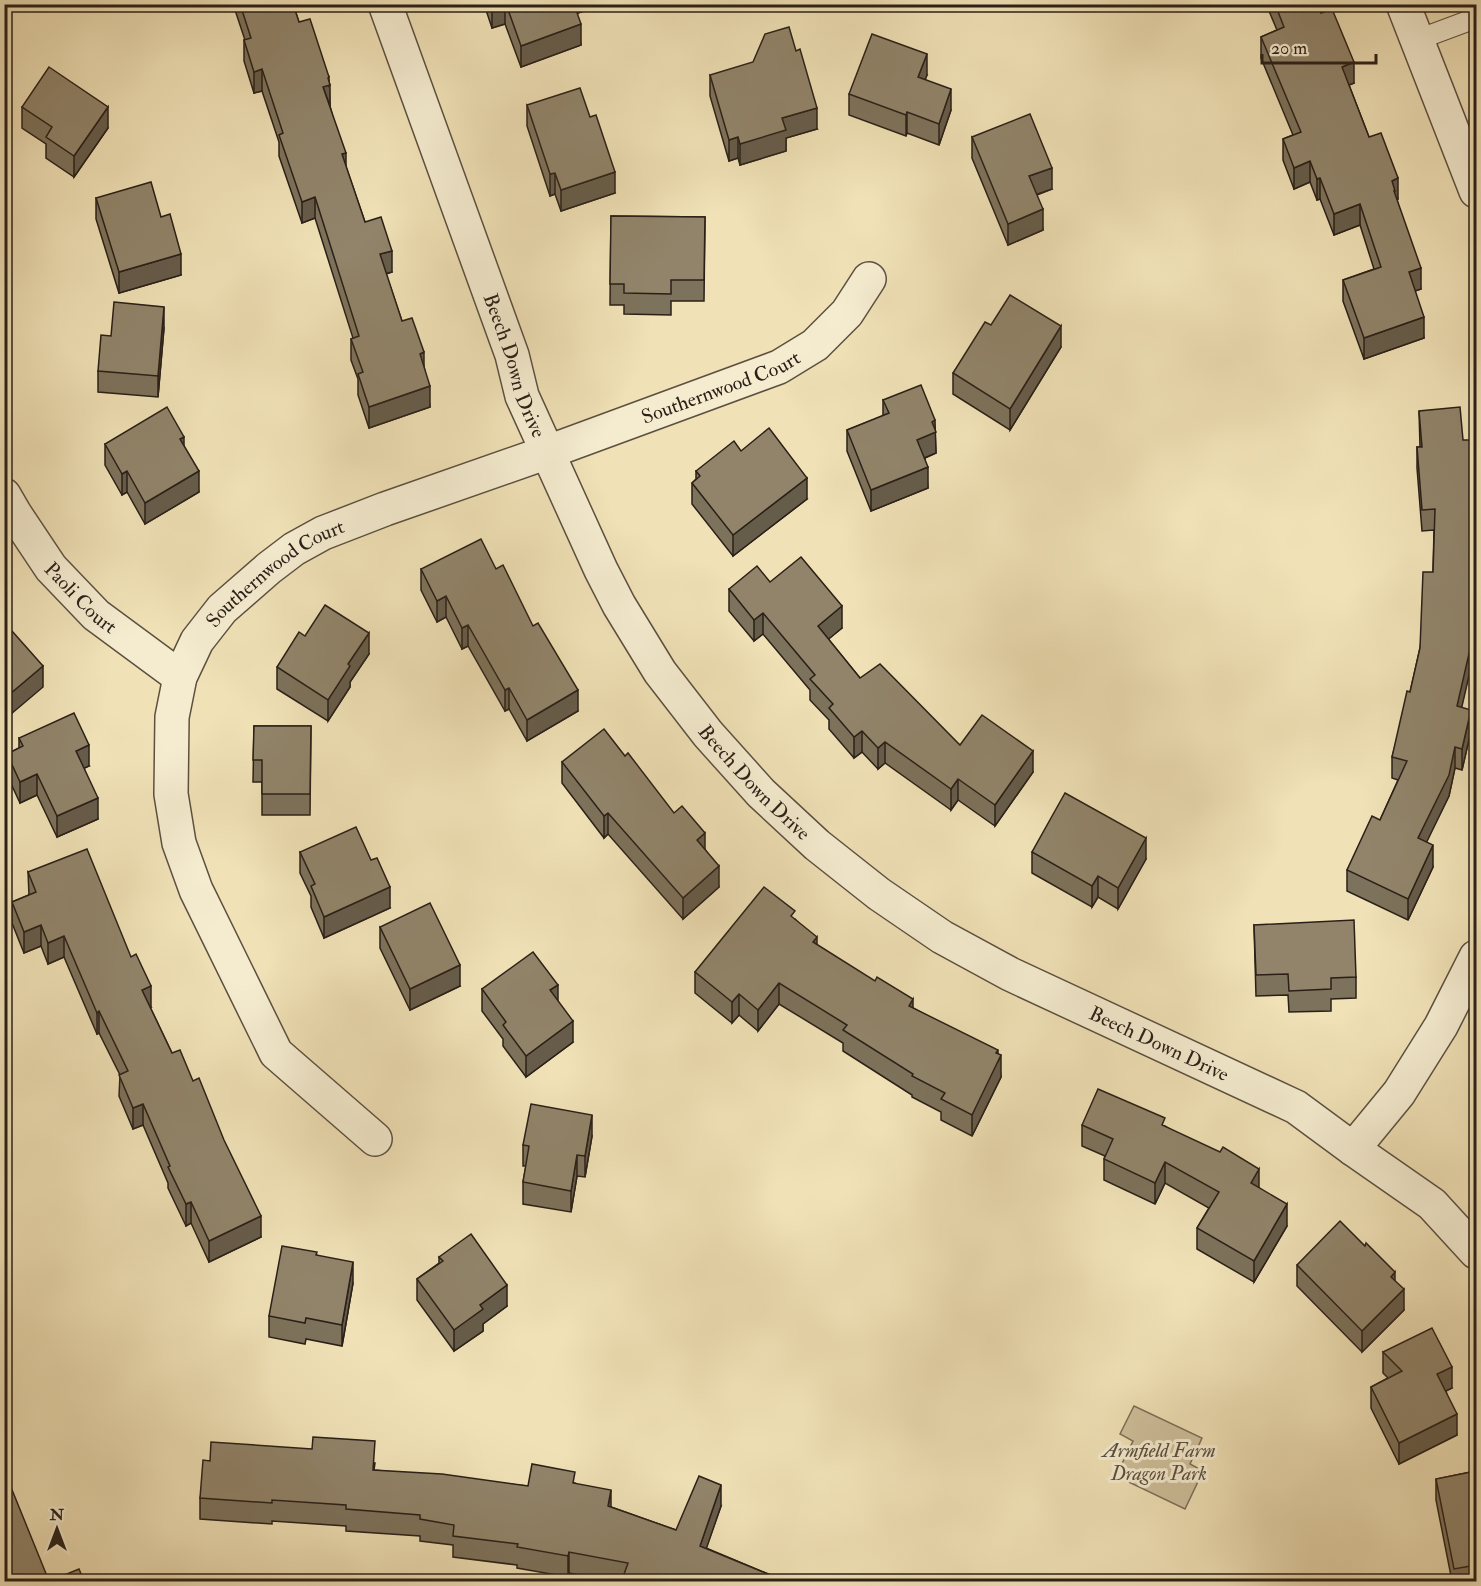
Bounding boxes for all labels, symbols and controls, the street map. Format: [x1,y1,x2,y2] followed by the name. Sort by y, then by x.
[1262,27,1376,65] scale bar
[1271,37,1307,60] text: 20 m
[478,290,552,441] street label: Beech Down Drive
[638,344,805,429] street label: Southernwood Court
[200,513,348,632] street label: Southernwood Court
[39,556,123,639] street label: Paoli Court
[693,720,816,845] street label: Beech Down Drive
[1086,1000,1233,1087] street label: Beech Down Drive
[1101,1438,1215,1486] park label: Armfield Farm Dragon Park
[27,1499,87,1559] north arrow
[49,1505,65,1525] text: N

